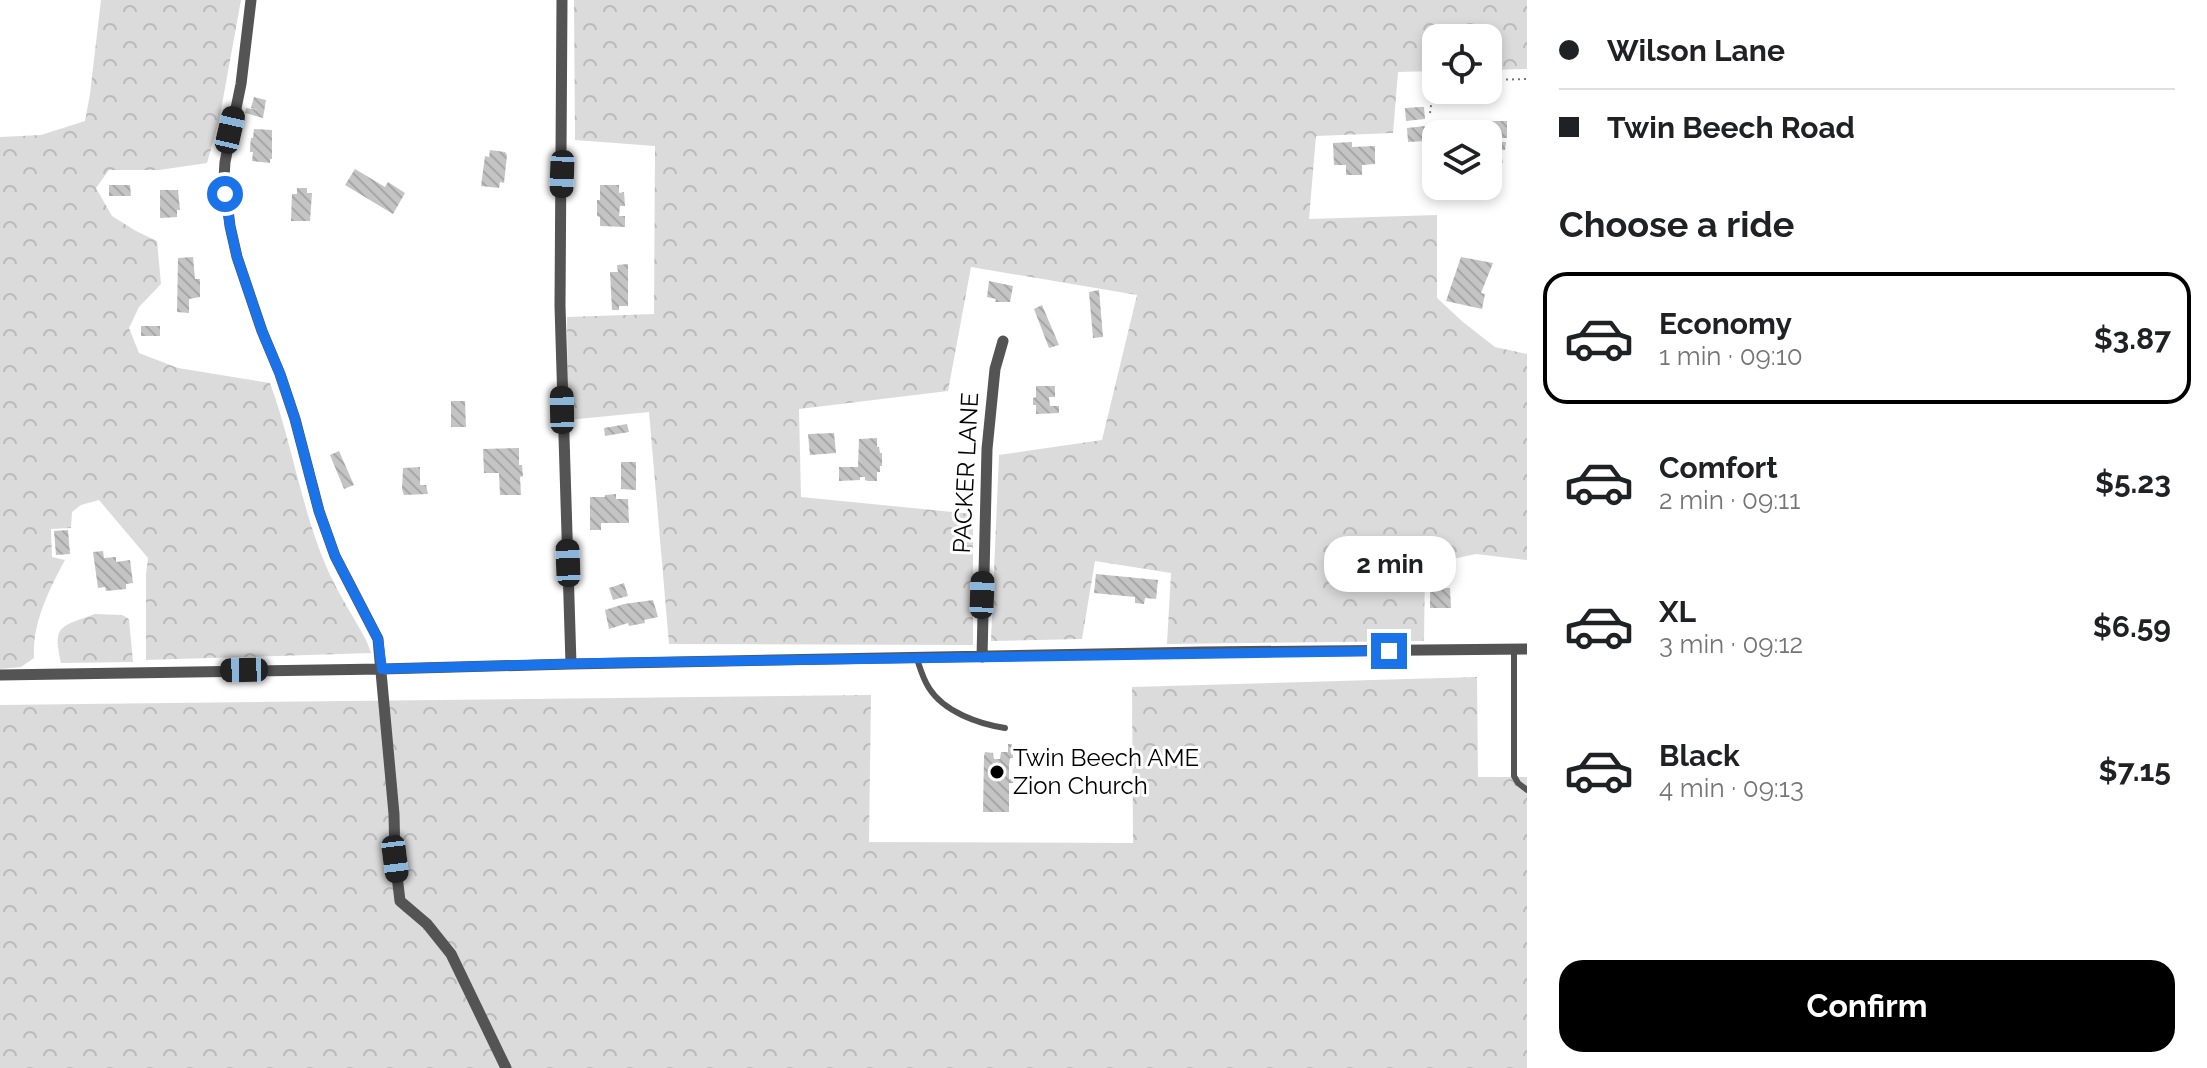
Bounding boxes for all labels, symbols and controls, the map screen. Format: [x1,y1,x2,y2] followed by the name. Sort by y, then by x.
[1422,24,1502,200] map controls
[1422,24,1502,104] button: locate
[1607,33,1785,68] text: Wilson Lane
[213,104,247,156] car
[1607,110,1855,145] text: Twin Beech Road
[1422,120,1502,200] button: layers
[549,150,575,198] car
[207,176,243,212] route start
[1559,203,1794,245] text: Choose a ride
[1563,302,1635,374] icon: car
[1659,306,1792,341] text: Economy
[2094,321,2171,356] text: $3.87
[1659,341,1803,371] text: 1 min · 09:10
[550,386,574,434] car
[947,392,984,554] street label: PACKER LANE
[1563,446,1635,518] icon: car
[1659,450,1778,485] text: Comfort
[2095,465,2171,500] text: $5.23
[1659,485,1800,515] text: 2 min · 09:11
[1323,535,1455,591] callout: 2 min
[555,539,581,587] car
[1356,549,1424,579] text: 2 min
[969,571,995,619] car
[1563,590,1635,662] icon: car
[1659,594,1696,629] text: XL
[2093,609,2171,644] text: $6.59
[1659,629,1803,659] text: 3 min · 09:12
[1371,633,1407,669] route end
[220,658,268,682] car
[1563,734,1635,806] icon: car
[1659,738,1740,773] text: Black
[1013,743,1199,800] place label: Twin Beech AME Zion Church
[2099,753,2171,788] text: $7.15
[988,763,1006,781] marker: Twin Beech AME Zion Church
[1659,773,1804,803] text: 4 min · 09:13
[380,834,410,884] car
[1559,960,2175,1052] button: Confirm

